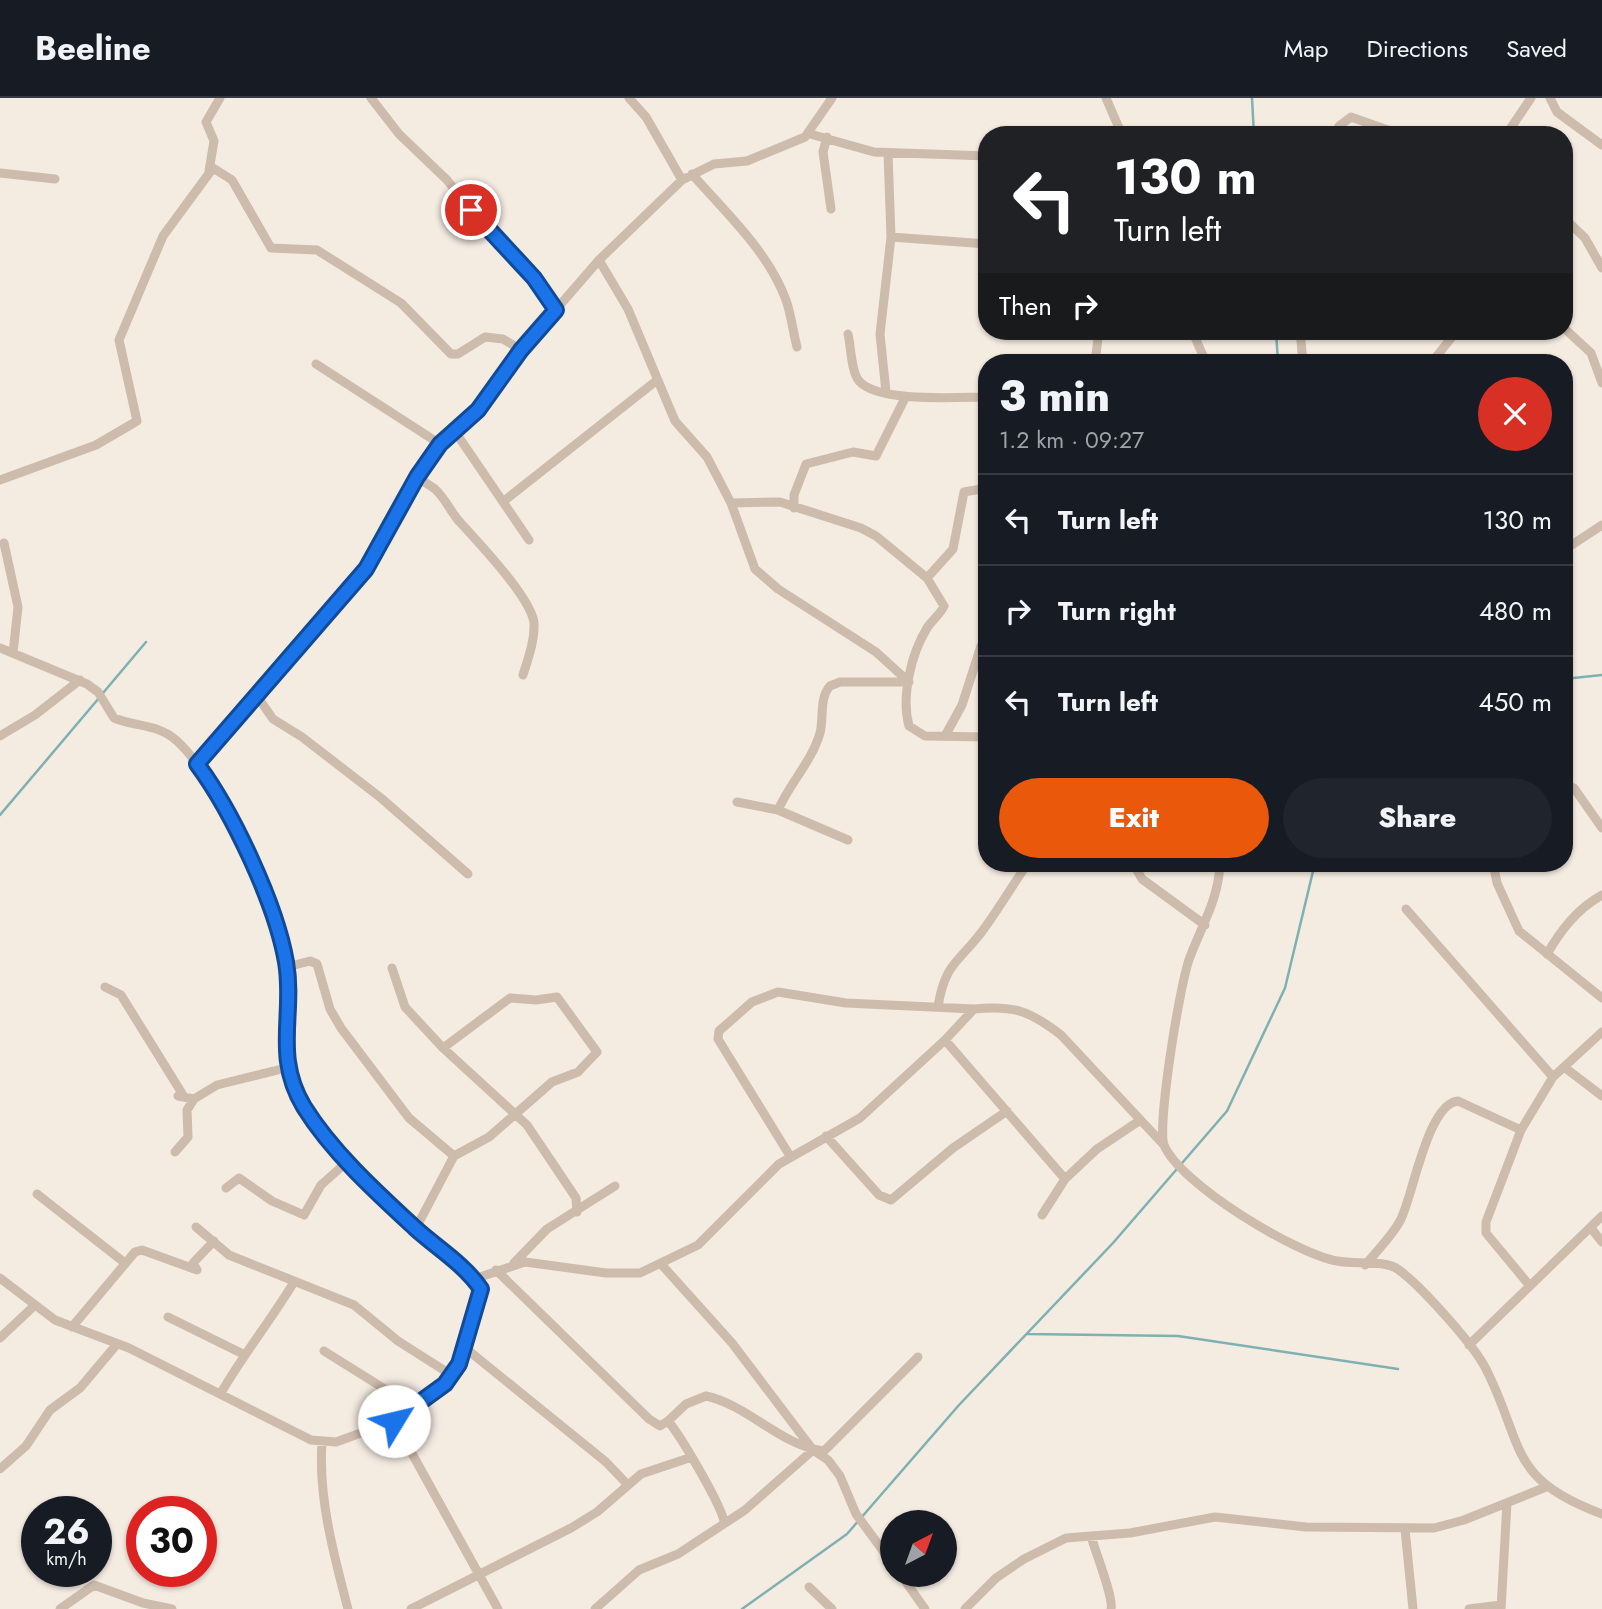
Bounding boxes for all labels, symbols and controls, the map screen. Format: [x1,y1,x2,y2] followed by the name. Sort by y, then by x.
[35,25,151,72] text: Beeline
[1284,31,1329,66] text: Map
[1367,31,1468,66] text: Directions
[1506,31,1567,66] text: Saved
[1114,142,1257,212] text: 130 m
[999,154,1090,245] icon: left
[441,180,501,240] pin
[452,191,490,229] icon: arrive
[1114,207,1221,253] text: Turn left
[999,287,1052,325] text: Then
[1066,287,1104,325] icon: right
[999,366,1110,427] text: 3 min
[1478,377,1552,451] button: close
[999,423,1144,457] text: 1.2 km · 09:27
[999,501,1037,539] icon: left
[1058,501,1158,539] text: Turn left
[1482,501,1552,539] text: 130 m
[999,592,1037,630] icon: right
[1058,592,1176,630] text: Turn right
[1479,592,1552,630] text: 480 m
[999,683,1037,721] icon: left
[1058,683,1158,721] text: Turn left
[1478,683,1552,721] text: 450 m
[999,778,1269,858] button: Exit
[1283,778,1552,858] button: Share
[357,1384,431,1458] position arrow
[126,1496,217,1587] speed limit sign: 30
[43,1507,90,1557] text: 26
[880,1510,957,1587] north arrow
[880,1510,957,1587] map controls
[46,1546,87,1572] text: km/h

